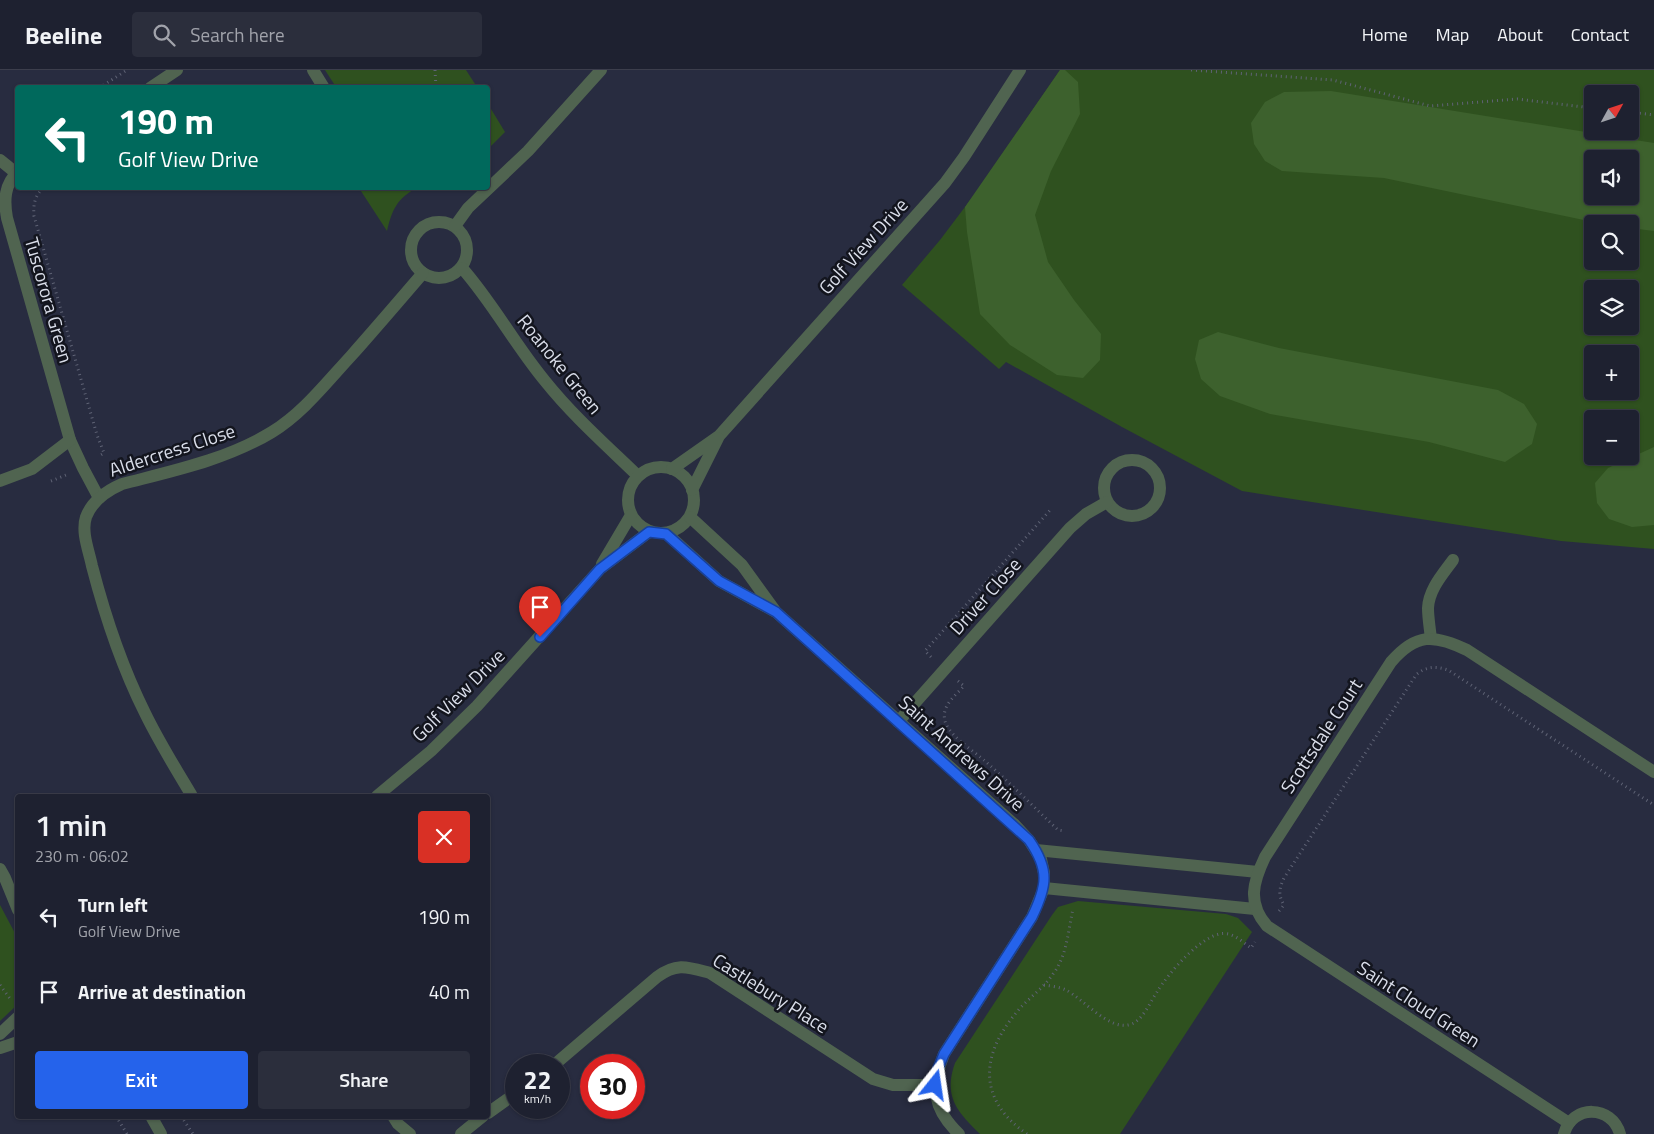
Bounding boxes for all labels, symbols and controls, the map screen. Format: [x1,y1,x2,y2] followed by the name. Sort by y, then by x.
[132,12,482,57] search box
[25,17,102,53] text: Beeline
[190,20,285,49] text: Search here
[150,21,178,49] icon: search
[1362,21,1408,48] text: Home
[1436,21,1469,48] text: Map
[1497,21,1543,48] text: About
[1571,21,1629,48] text: Contact
[1584,85,1639,140] north arrow
[1584,85,1639,465] map controls
[118,94,214,148] text: 190 m
[35,105,100,170] icon: left
[118,142,259,176] text: Golf View Drive
[1584,150,1639,205] button: sound
[811,191,914,301] street label: Golf View Drive
[1584,215,1639,270] button: search
[18,234,81,366] street label: Tuscorora Green
[1584,280,1639,335] button: layers
[511,307,610,420] street label: Roanoke Green
[1584,345,1639,400] button: +
[1584,410,1639,465] button: −
[105,415,239,484] street label: Aldercress Close
[942,550,1027,641] street label: Driver Close
[519,586,561,637] pin
[526,593,554,621] icon: arrive
[404,641,511,748] street label: Golf View Drive
[1273,672,1369,799] street label: Scottsdale Court
[893,688,1032,817] street label: Saint Andrews Drive
[35,802,107,848] text: 1 min
[418,811,470,863] button: close
[35,844,129,868] text: 230 m · 06:02
[78,890,148,919] text: Turn left
[418,902,470,931] text: 190 m
[35,903,63,931] icon: left
[78,919,180,943] text: Golf View Drive
[707,945,835,1040] street label: Castlebury Place
[1352,953,1487,1054] street label: Saint Cloud Green
[78,977,246,1006] text: Arrive at destination
[429,977,470,1006] text: 40 m
[35,978,63,1006] icon: arrive
[35,1051,248,1109] button: Exit
[258,1051,470,1109] button: Share
[580,1054,645,1119] speed limit sign: 30
[908,1058,960,1110] position arrow
[523,1061,552,1099] text: 22
[524,1089,551,1108] text: km/h

